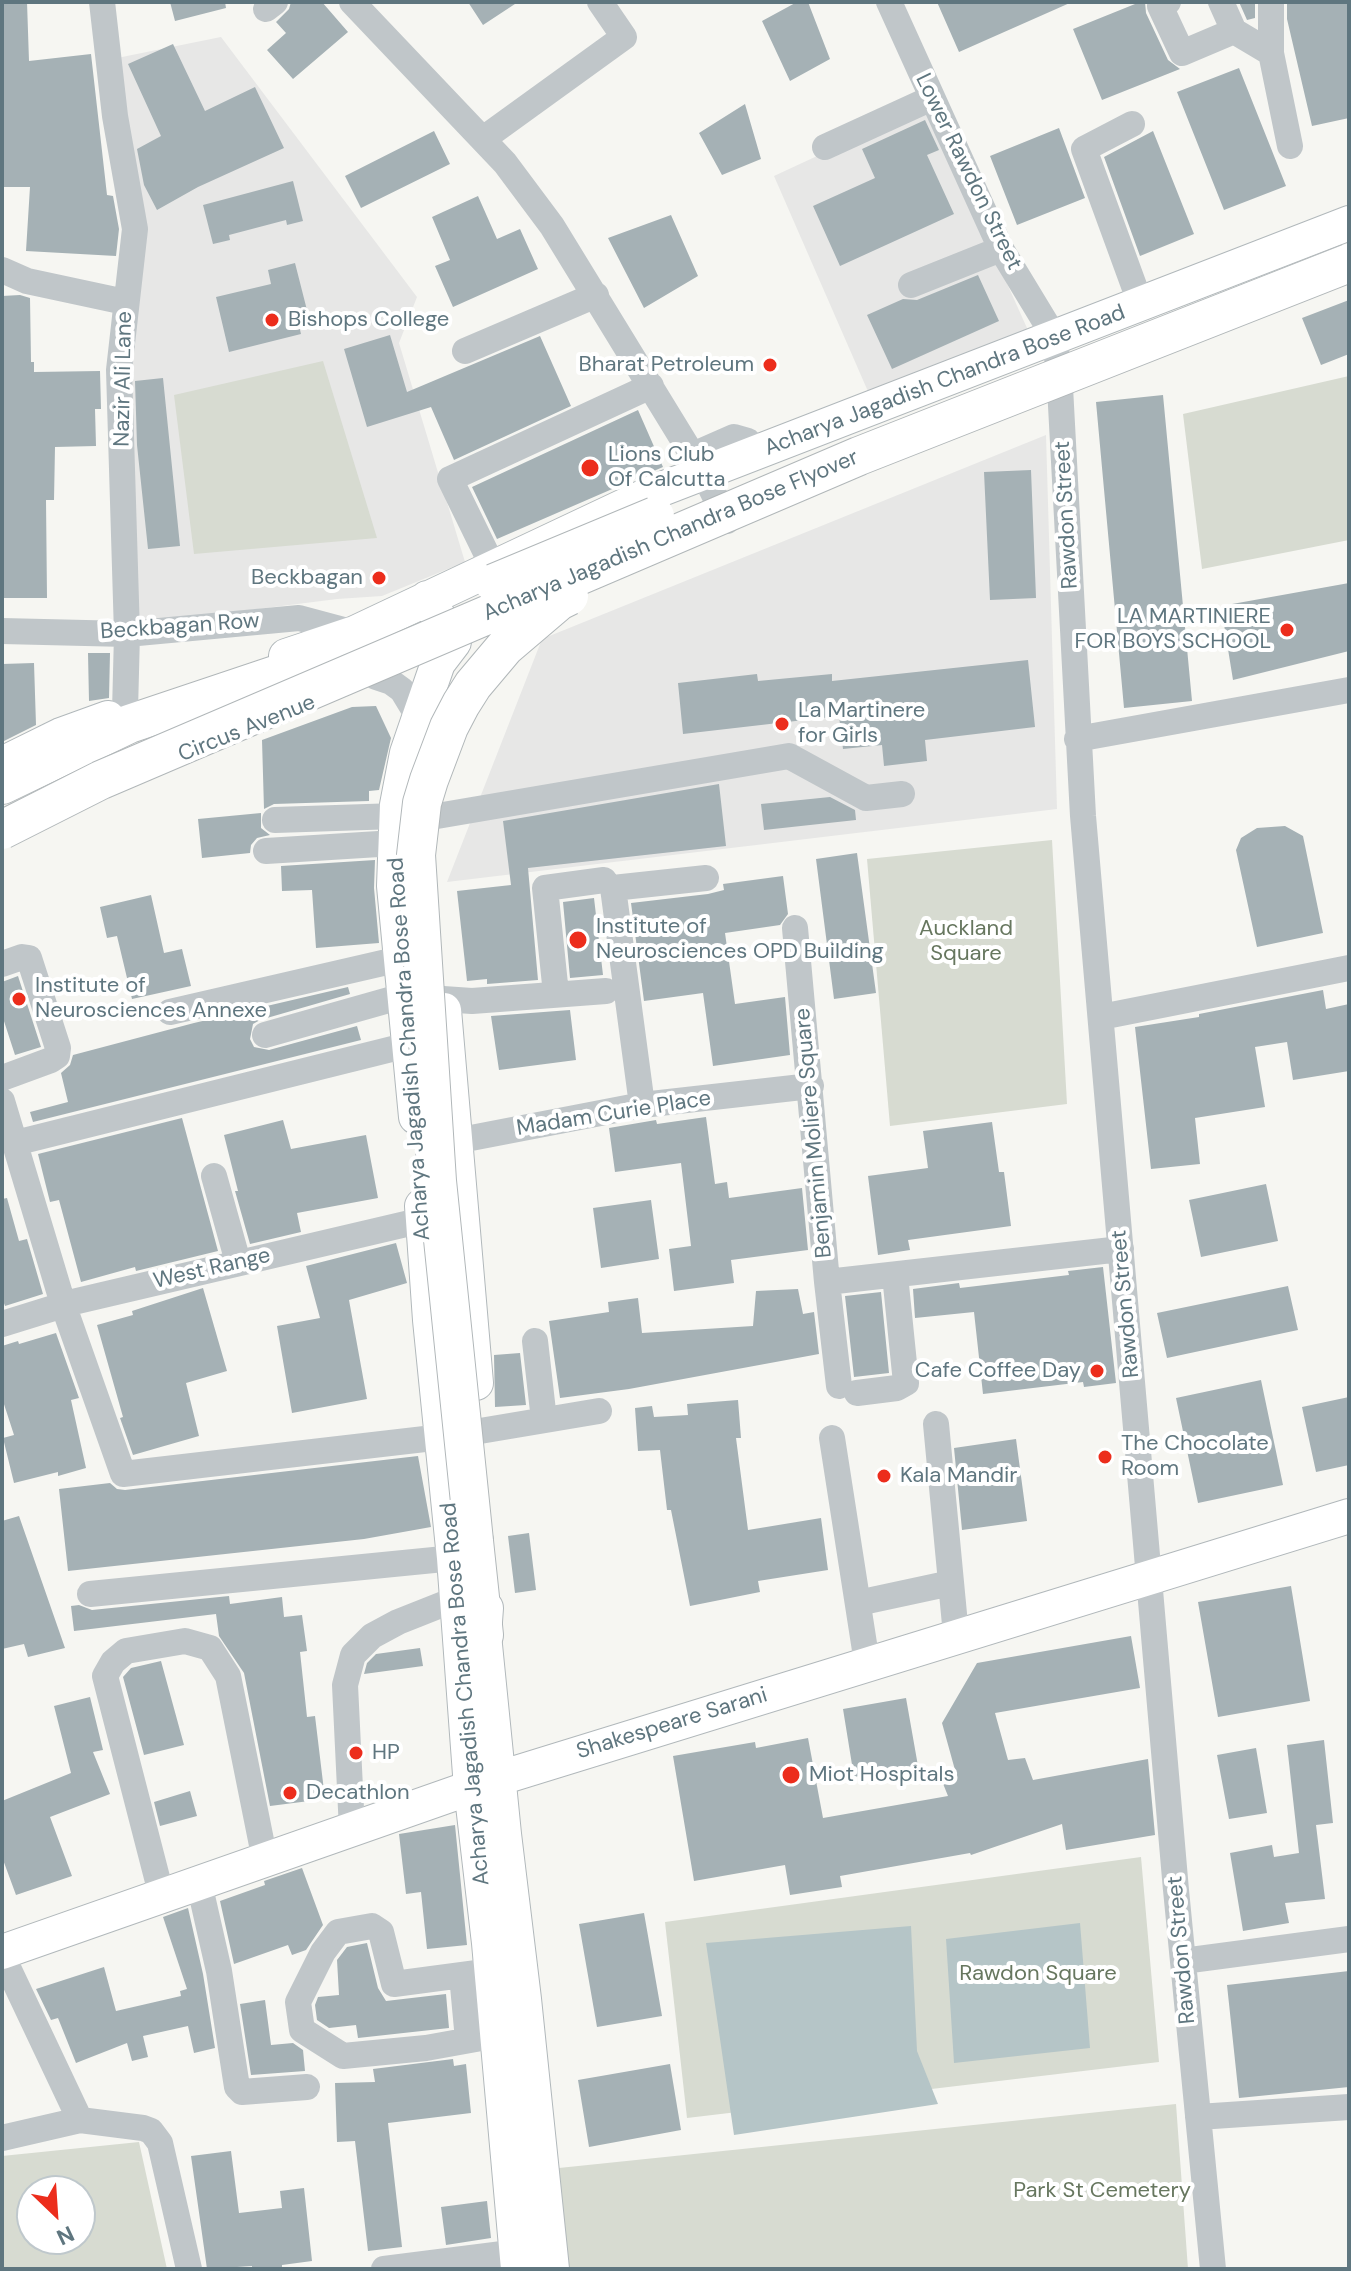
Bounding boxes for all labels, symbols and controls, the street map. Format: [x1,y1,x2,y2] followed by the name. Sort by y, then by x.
[909,70,1027,274] street label: Lower Rawdon Street
[761,300,1129,462] street label: Acharya Jagadish Chandra Bose Road
[288,307,449,333] place label: Bishops College
[110,311,138,447] street label: Nazir Ali Lane
[263,311,281,329] marker: Bishops College
[579,352,754,378] place label: Bharat Petroleum
[761,356,779,374] marker: Bharat Petroleum
[1050,440,1084,590] street label: Rawdon Street
[608,442,725,494] place label: Lions Club Of Calcutta
[479,445,863,627] street label: Acharya Jagadish Chandra Bose Flyover
[579,457,601,479] marker: Lions Club Of Calcutta
[251,565,363,591] place label: Beckbagan
[370,569,388,587] marker: Beckbagan
[1074,604,1271,656] place label: LA MARTINIERE FOR BOYS SCHOOL
[99,608,261,646] street label: Beckbagan Row
[1278,621,1296,639] marker: LA MARTINIERE FOR BOYS SCHOOL
[175,689,319,769] street label: Circus Avenue
[798,698,925,750] place label: La Martinere for Girls
[773,715,791,733] marker: La Martinere for Girls
[383,856,437,1242] street label: Acharya Jagadish Chandra Bose Road
[596,914,884,966] place label: Institute of Neurosciences OPD Building
[919,916,1013,968] park label: Auckland Square
[567,929,589,951] marker: Institute of Neurosciences OPD Building
[35,973,267,1024] place label: Institute of Neurosciences Annexe
[10,990,28,1008] marker: Institute of Neurosciences Annexe
[790,1007,838,1259] street label: Benjamin Moliere Square
[515,1086,713,1142] street label: Madam Curie Place
[1106,1229,1146,1379] street label: Rawdon Street
[151,1243,273,1295] street label: West Range
[915,1358,1081,1384] place label: Cafe Coffee Day
[1088,1362,1106,1380] marker: Cafe Coffee Day
[1121,1431,1269,1482] place label: The Chocolate Room
[1096,1448,1114,1466] marker: The Chocolate Room
[900,1463,1017,1489] place label: Kala Mandir
[875,1467,893,1485] marker: Kala Mandir
[436,1501,496,1887] street label: Acharya Jagadish Chandra Bose Road
[573,1682,771,1766] street label: Shakespeare Sarani
[372,1740,400,1766] place label: HP
[347,1744,365,1762] marker: HP
[809,1762,955,1788] place label: Miot Hospitals
[780,1764,802,1786] marker: Miot Hospitals
[306,1780,410,1806] place label: Decathlon
[281,1784,299,1802] marker: Decathlon
[1162,1875,1202,2025] street label: Rawdon Street
[959,1961,1117,1987] park label: Rawdon Square
[16,2175,96,2255] north arrow
[1013,2178,1191,2204] park label: Park St Cemetery
[52,2219,79,2252] text: N

